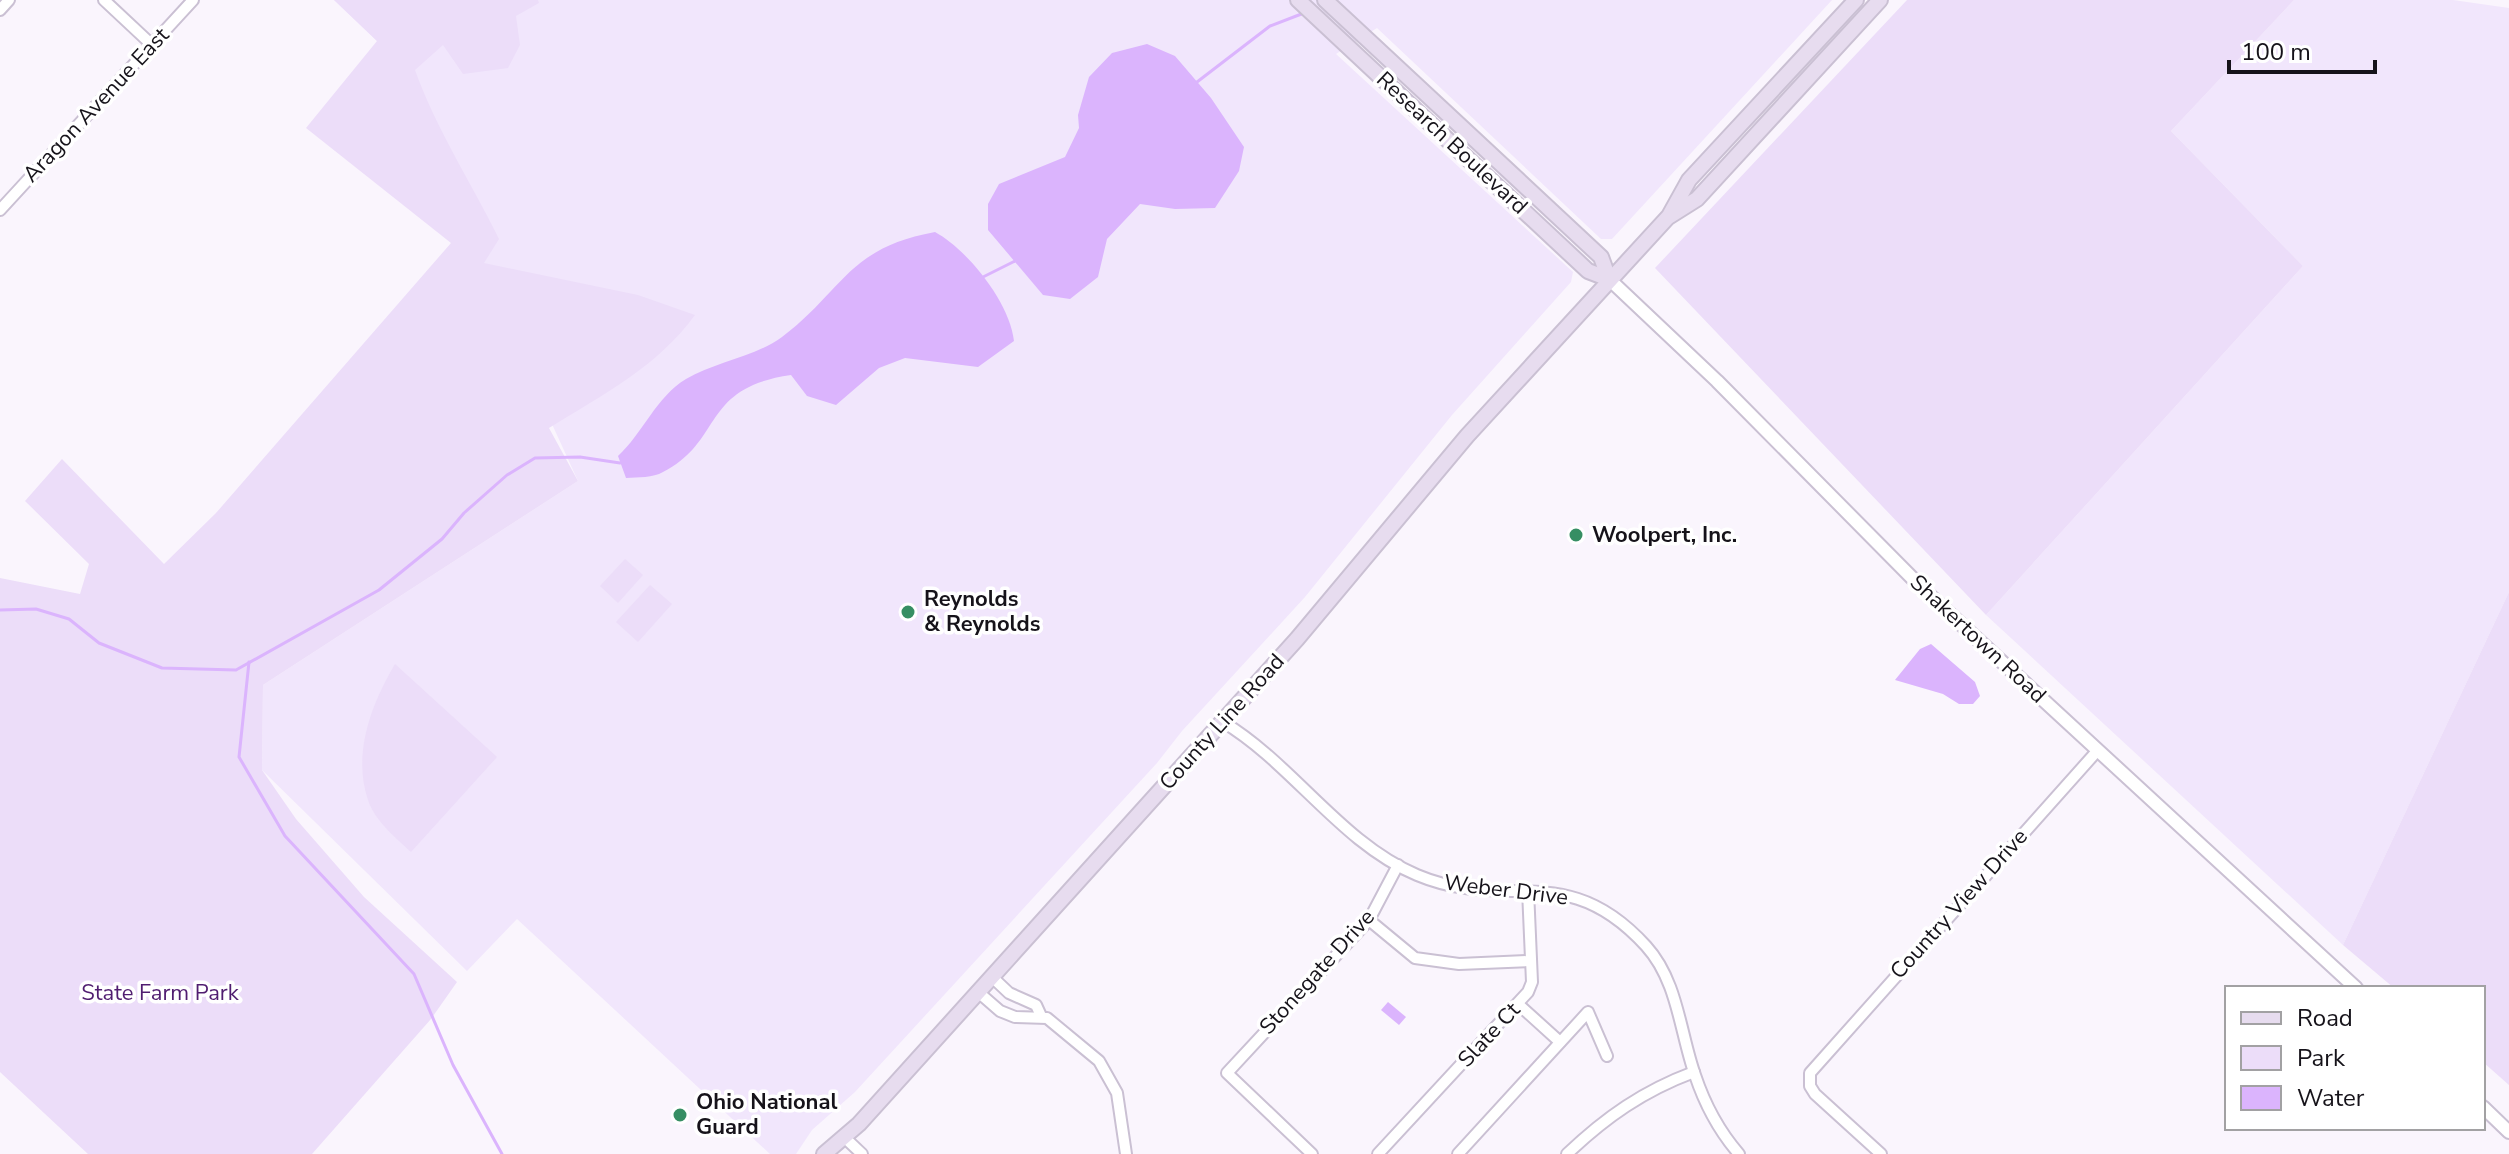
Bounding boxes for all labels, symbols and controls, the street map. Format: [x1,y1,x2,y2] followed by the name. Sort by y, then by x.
[16,21,176,189] street label: Aragon Avenue East
[2229,24,2375,74] scale bar
[2241,36,2311,68] text: 100 m
[1370,65,1534,221] street label: Research Boulevard
[1592,520,1737,550] place label: Woolpert, Inc.
[1567,526,1585,544] marker: Woolpert, Inc.
[1903,568,2053,710] street label: Shakertown Road
[924,584,1040,639] place label: Reynolds & Reynolds
[899,603,917,621] marker: Reynolds & Reynolds
[1153,647,1291,797] street label: County Line Road
[1883,822,2035,986] street label: Country View Drive
[1442,868,1570,912] street label: Weber Drive
[1253,903,1381,1041] street label: Stonegate Drive
[81,978,240,1008] park label: State Farm Park
[2225,986,2485,1130] legend
[1451,996,1527,1074] street label: Slate Ct
[2297,1002,2353,1034] text: Road
[2297,1042,2346,1074] text: Park
[2297,1082,2365,1114] text: Water
[696,1087,838,1142] place label: Ohio National Guard
[671,1106,689,1124] marker: Ohio National Guard

